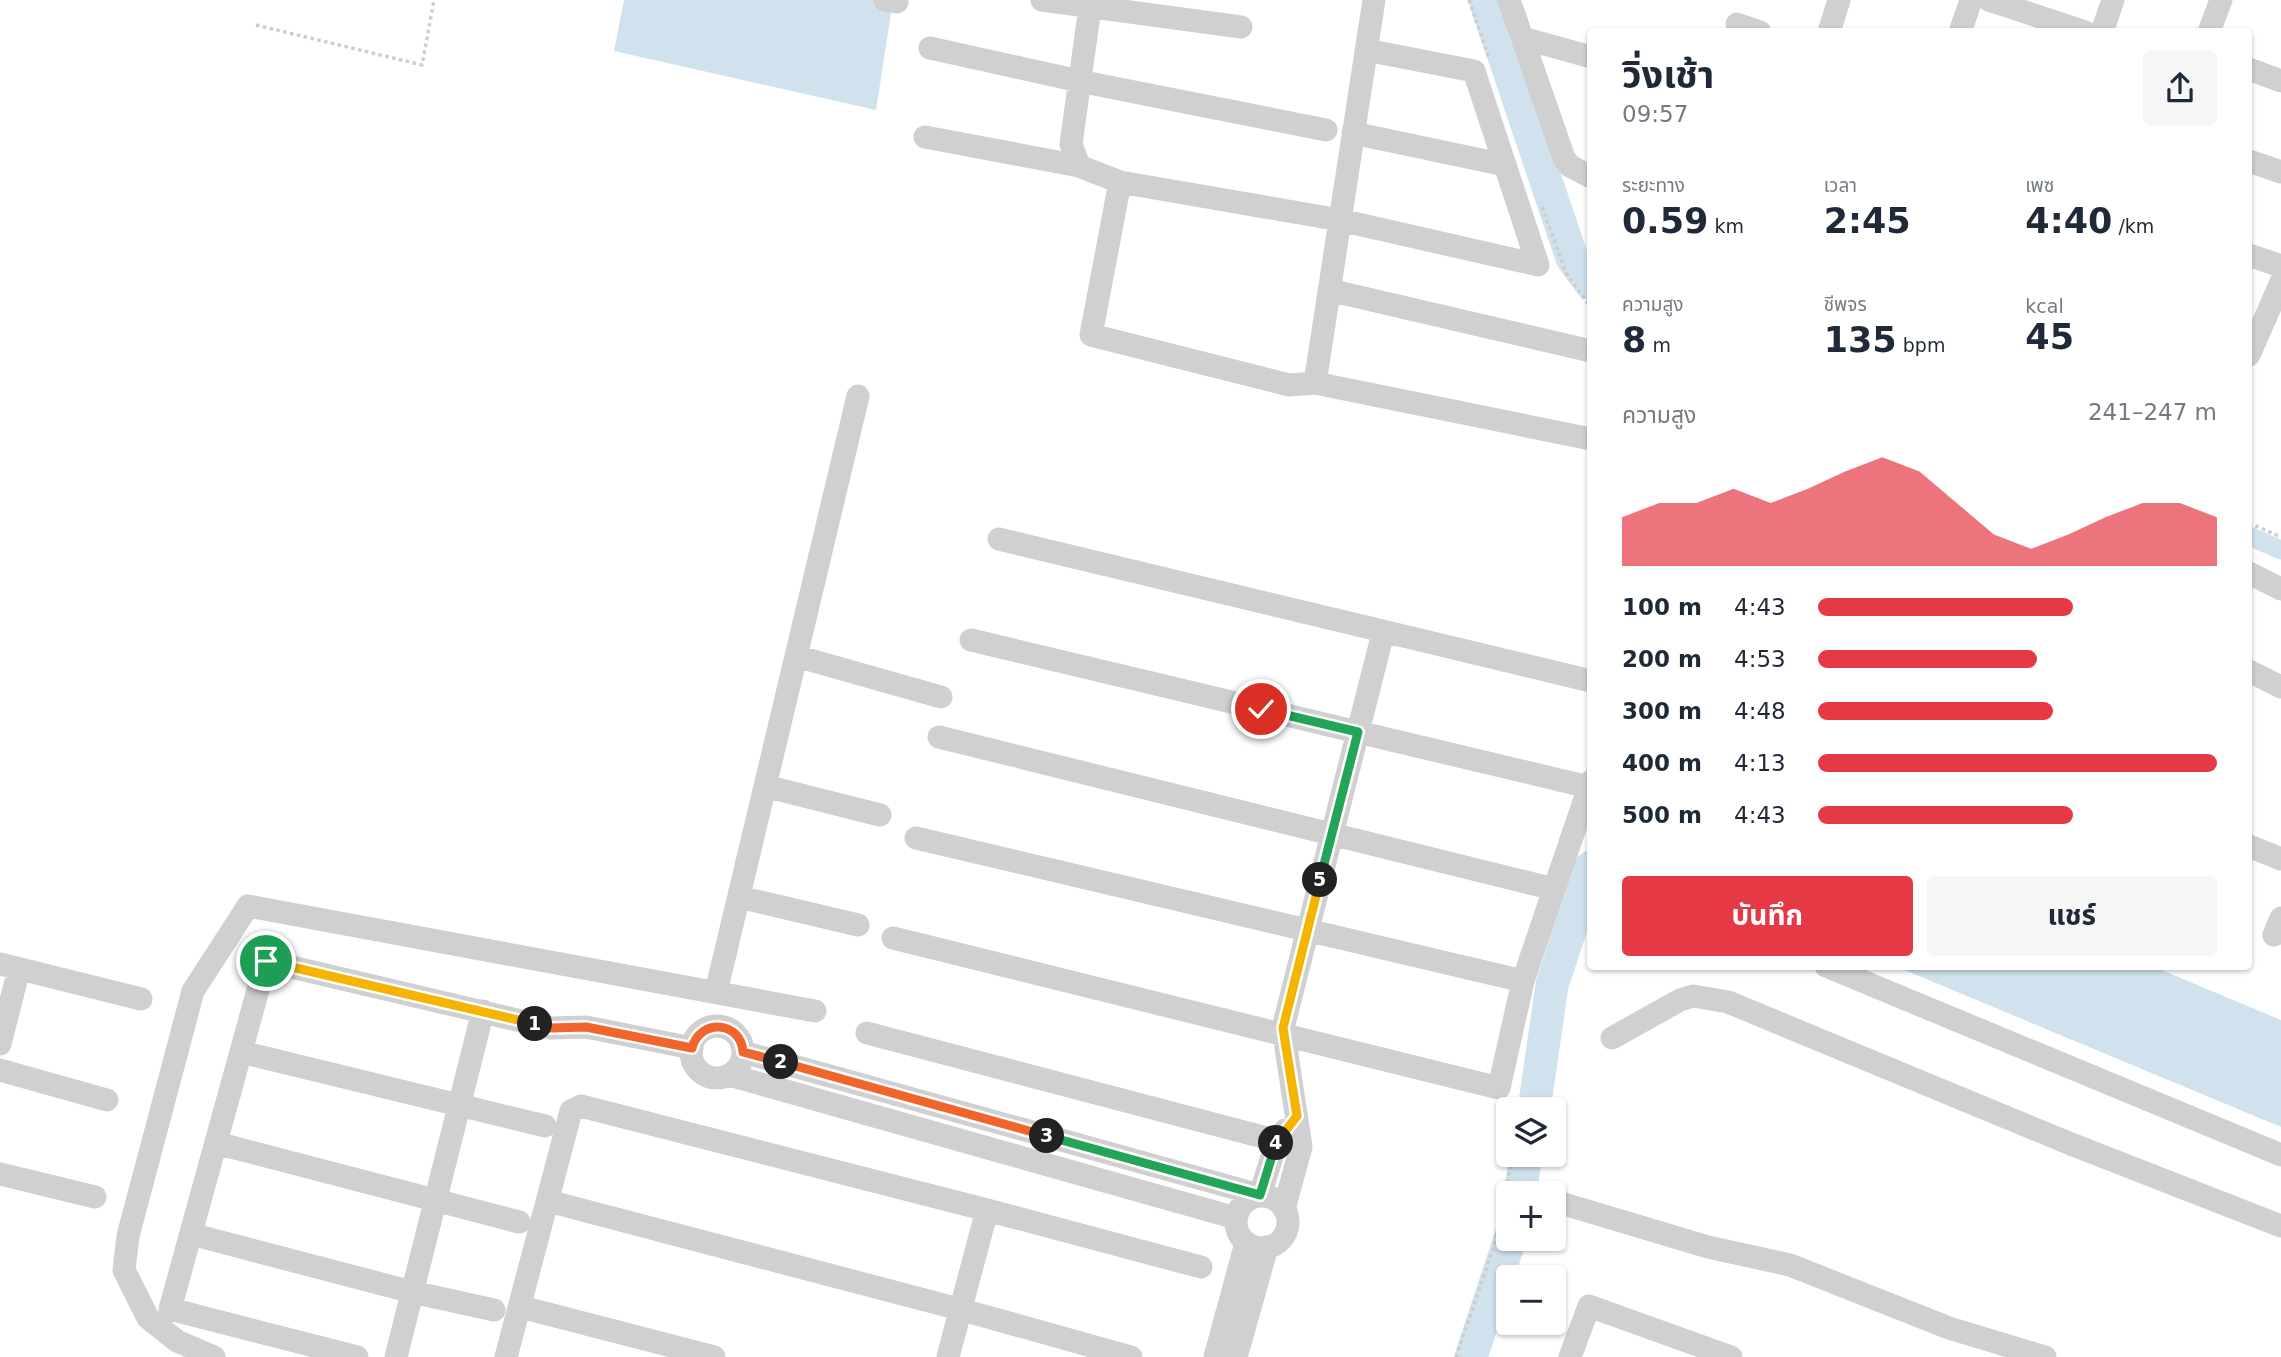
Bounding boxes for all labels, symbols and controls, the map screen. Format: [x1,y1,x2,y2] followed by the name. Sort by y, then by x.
[2143,51,2217,125] button: share
[1622,53,1714,97] text: วิ่งเช้า
[1622,101,1688,127] text: 09:57
[1622,174,1685,196] text: ระยะทาง
[1824,174,1857,196] text: เวลา
[2025,174,2054,196] text: เพซ
[1622,201,1708,241] text: 0.59
[1824,201,1911,241] text: 2:45
[2025,201,2112,241] text: 4:40
[1708,215,1744,237] text: km
[2112,215,2154,237] text: /km
[1622,293,1683,315] text: ความสูง
[1824,293,1867,315] text: ชีพจร
[2025,295,2064,317] text: kcal
[2025,317,2074,357] text: 45
[1622,320,1646,360] text: 8
[1824,320,1897,360] text: 135
[1646,334,1671,356] text: m
[1897,334,1945,356] text: bpm
[2088,399,2217,425] text: 241–247 m
[1622,402,1696,428] text: ความสูง
[1622,594,1702,620] text: 100 m
[1734,594,1786,620] text: 4:43
[1622,646,1702,672] text: 200 m
[1734,646,1786,672] text: 4:53
[1231,679,1291,739] pin
[1242,690,1280,728] icon: check
[1622,698,1702,724] text: 300 m
[1734,698,1786,724] text: 4:48
[1622,750,1702,776] text: 400 m
[1734,750,1786,776] text: 4:13
[1622,802,1702,828] text: 500 m
[1734,802,1786,828] text: 4:43
[1302,862,1338,898] pin: 5
[1313,868,1326,890] text: 5
[1622,876,1913,956] button: บันทึก
[1927,876,2217,956] button: แชร์
[236,931,296,991] pin
[247,942,285,980] icon: arrive
[518,1006,552,1042] pin: 1
[528,1012,541,1034] text: 1
[764,1044,798,1080] pin: 2
[774,1050,787,1072] text: 2
[1496,1097,1566,1335] map controls
[1496,1097,1566,1167] button: layers
[1030,1118,1064,1154] pin: 3
[1040,1124,1053,1146] text: 3
[1258,1126,1294,1160] pin: 4
[1269,1131,1282,1153] text: 4
[1496,1181,1566,1251] button: +
[1496,1265,1566,1335] button: −

